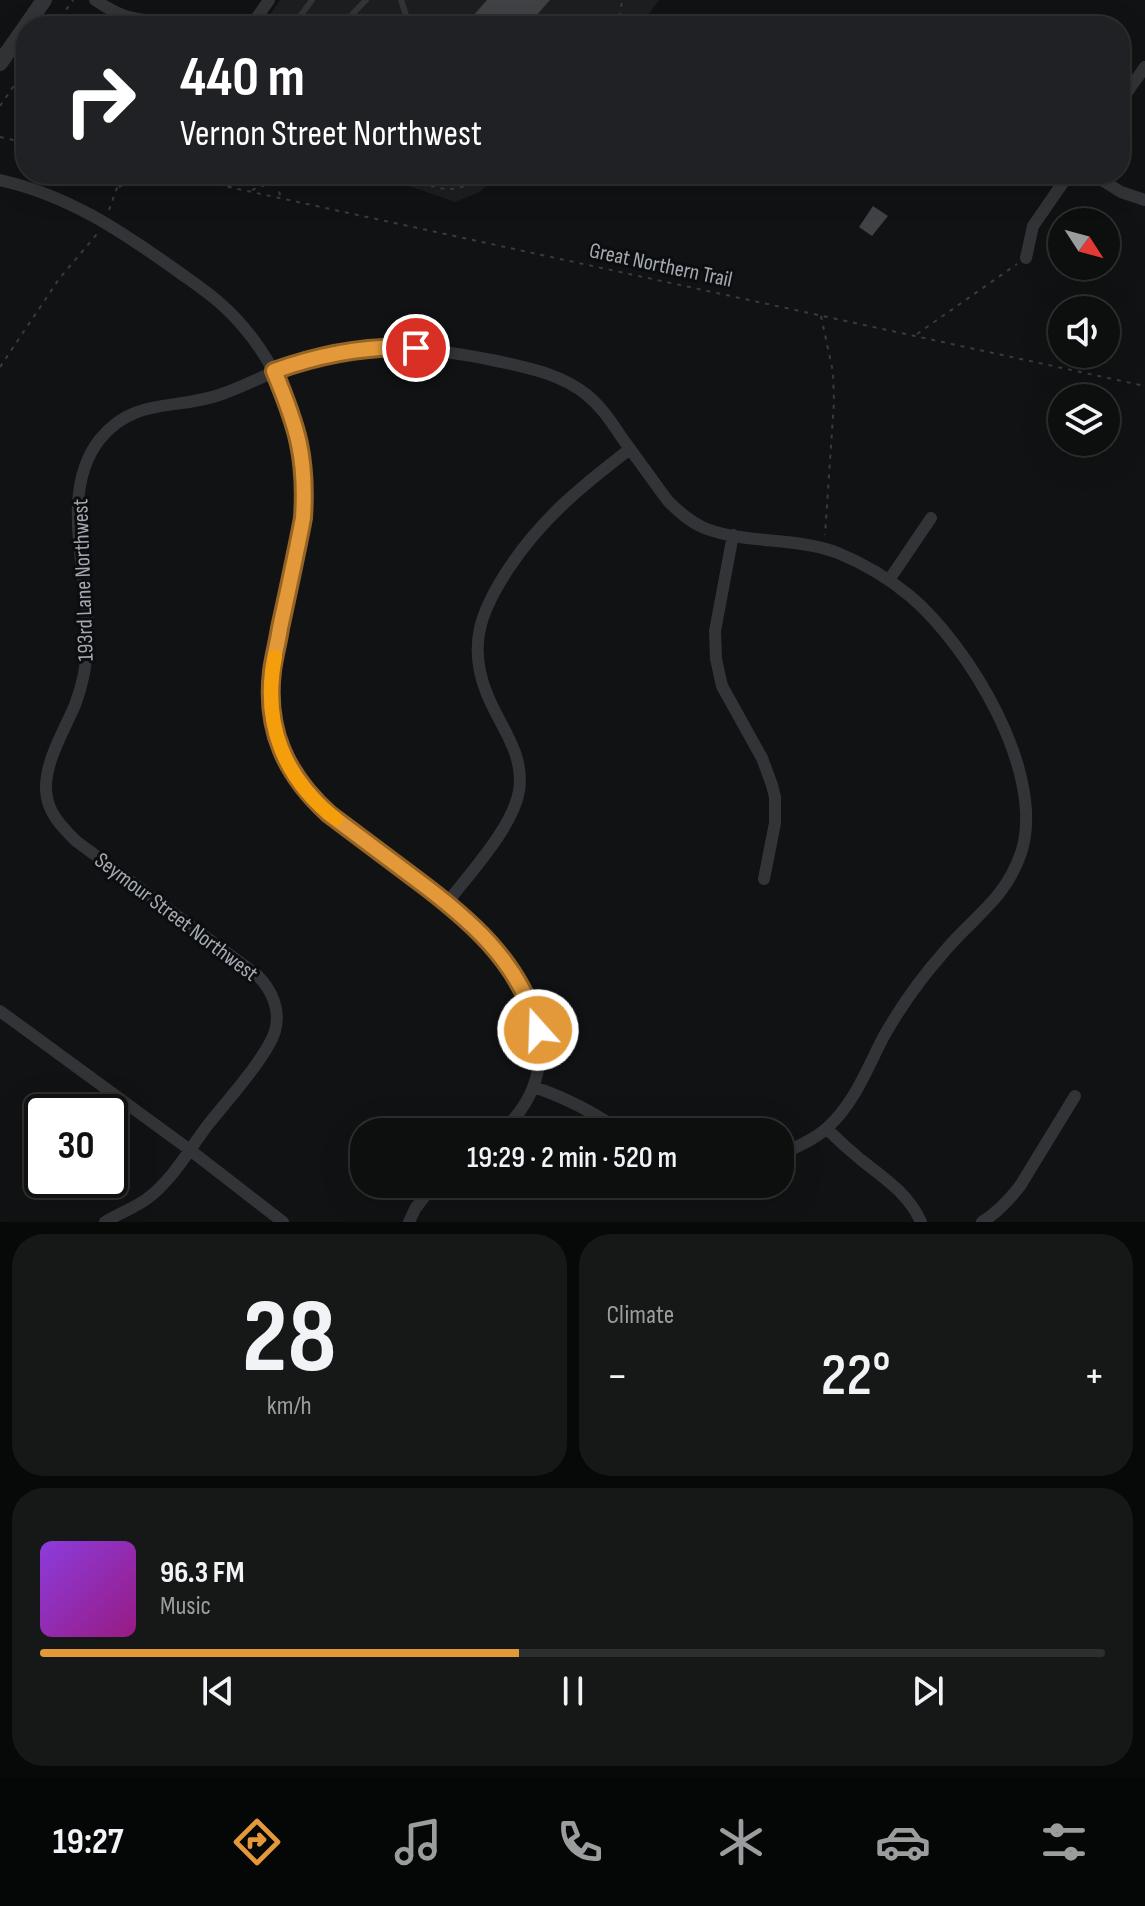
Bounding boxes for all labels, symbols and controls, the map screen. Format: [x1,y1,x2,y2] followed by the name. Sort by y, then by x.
[180,45,305,112] text: 440 m
[48,48,152,152] icon: right
[180,113,482,156] text: Vernon Street Northwest
[1048,208,1120,280] north arrow
[1048,208,1120,456] map controls
[587,237,735,294] street label: Great Northern Trail
[1048,296,1120,368] button: sound
[382,314,450,382] pin
[394,326,438,370] icon: arrive
[1048,384,1120,456] button: layers
[67,498,100,662] street label: 193rd Lane Northwest
[89,847,263,988] street label: Seymour Street Northwest
[496,988,580,1072] position arrow
[24,1094,128,1198] speed limit sign: 30
[467,1140,677,1176] text: 19:29 · 2 min · 520 m
[242,1276,337,1401] text: 28
[607,1300,674,1331] text: Climate
[821,1340,891,1412] text: 22°
[607,1350,628,1403] text: −
[1083,1350,1105,1403] text: +
[267,1391,312,1422] text: km/h
[160,1555,244,1591] text: 96.3 FM
[160,1591,211,1622] text: Music
[196,1669,240,1713] icon: previous
[551,1669,595,1713] icon: pause
[906,1669,950,1713] icon: next
[229,1814,285,1870] icon: directions
[390,1814,446,1870] icon: music
[552,1814,608,1870] icon: phone
[713,1814,769,1870] icon: climate
[875,1814,931,1870] icon: car
[1036,1814,1092,1870] icon: filters
[53,1821,123,1864] text: 19:27

